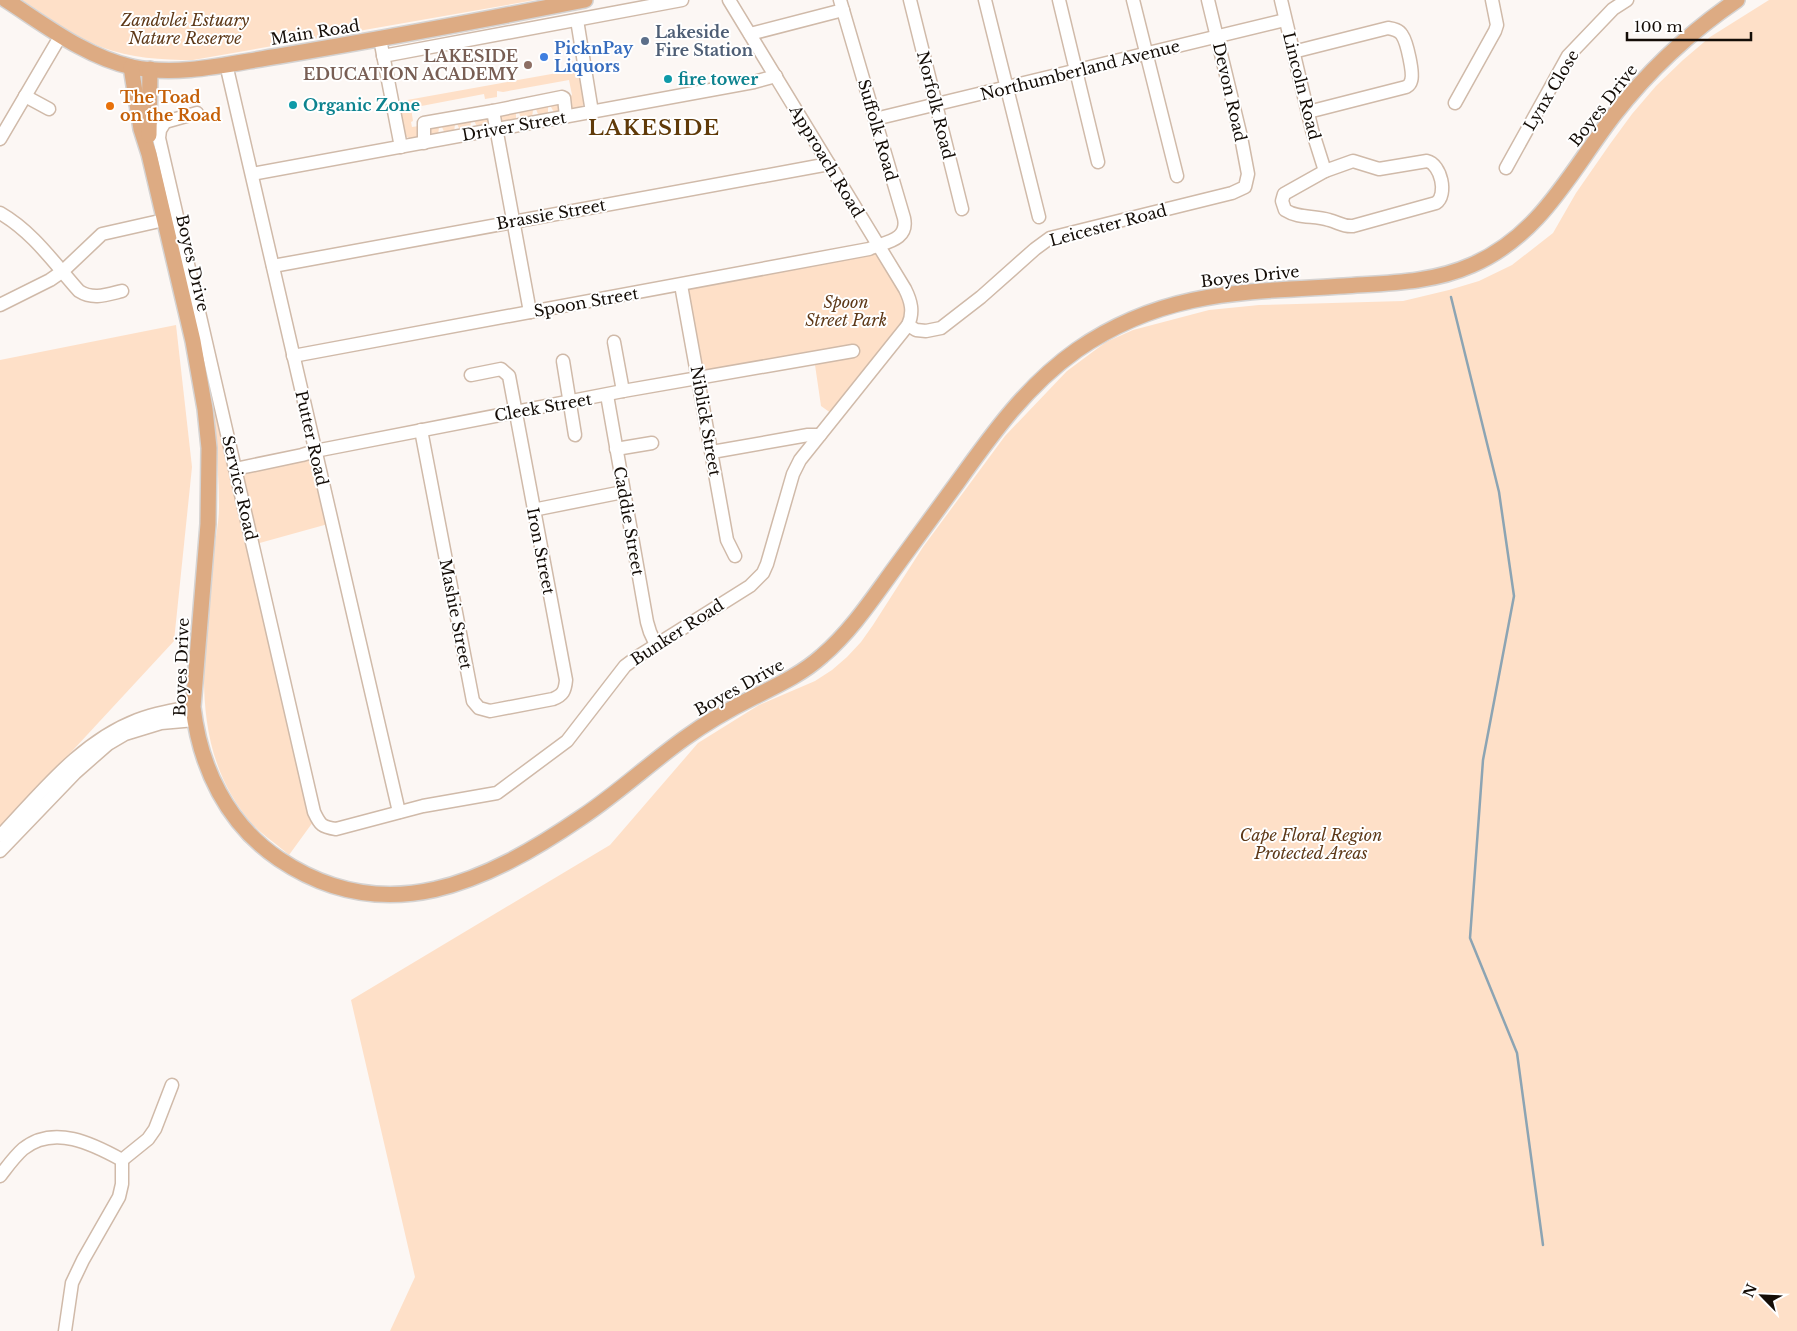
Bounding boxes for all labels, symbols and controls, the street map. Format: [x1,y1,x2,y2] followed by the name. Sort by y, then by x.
[120,10,250,48] park label: Zandvlei Estuary Nature Reserve
[1627,10,1751,42] scale bar
[269,15,361,49] street label: Main Road
[1634,17,1683,36] text: 100 m
[655,22,754,60] place label: Lakeside Fire Station
[1279,30,1325,142] street label: Lincoln Road
[639,35,651,47] marker: Lakeside Fire Station
[978,35,1182,105] street label: Northumberland Avenue
[554,38,634,76] place label: PicknPay Liquors
[1209,40,1251,144] street label: Devon Road
[303,46,519,84] place label: LAKESIDE EDUCATION ACADEMY
[1519,46,1583,134] street label: Lynx Close
[913,49,959,161] street label: Norfolk Road
[538,51,550,63] marker: PicknPay Liquors
[522,59,534,71] marker: LAKESIDE EDUCATION ACADEMY
[1565,60,1641,150] street label: Boyes Drive
[678,69,758,89] place label: fire tower
[662,73,674,85] marker: fire tower
[854,77,902,183] street label: Suffolk Road
[120,87,221,125] place label: The Toad on the Road
[303,95,420,115] place label: Organic Zone
[287,99,299,111] marker: Organic Zone
[104,100,116,112] marker: The Toad on the Road
[785,100,869,221] street label: Approach Road
[460,107,568,145] street label: Driver Street
[588,115,720,141] district label: LAKESIDE
[495,195,607,233] street label: Brassie Street
[1047,200,1169,250] street label: Leicester Road
[172,212,214,314] street label: Boyes Drive
[1200,261,1300,291] street label: Boyes Drive
[532,283,640,321] street label: Spoon Street
[805,292,887,330] park label: Spoon Street Park
[686,364,726,478] street label: Niblick Street
[291,388,333,488] street label: Putter Road
[493,389,593,425] street label: Cleek Street
[218,433,262,543] street label: Service Road
[610,465,648,577] street label: Caddie Street
[523,506,559,596] street label: Iron Street
[436,557,476,671] street label: Mashie Street
[627,594,727,669] street label: Bunker Road
[169,617,193,717] street label: Boyes Drive
[691,654,787,720] street label: Boyes Drive
[1240,825,1382,863] park label: Cape Floral Region Protected Areas
[1737,1271,1787,1321] north arrow
[1739,1281,1761,1300] text: N

